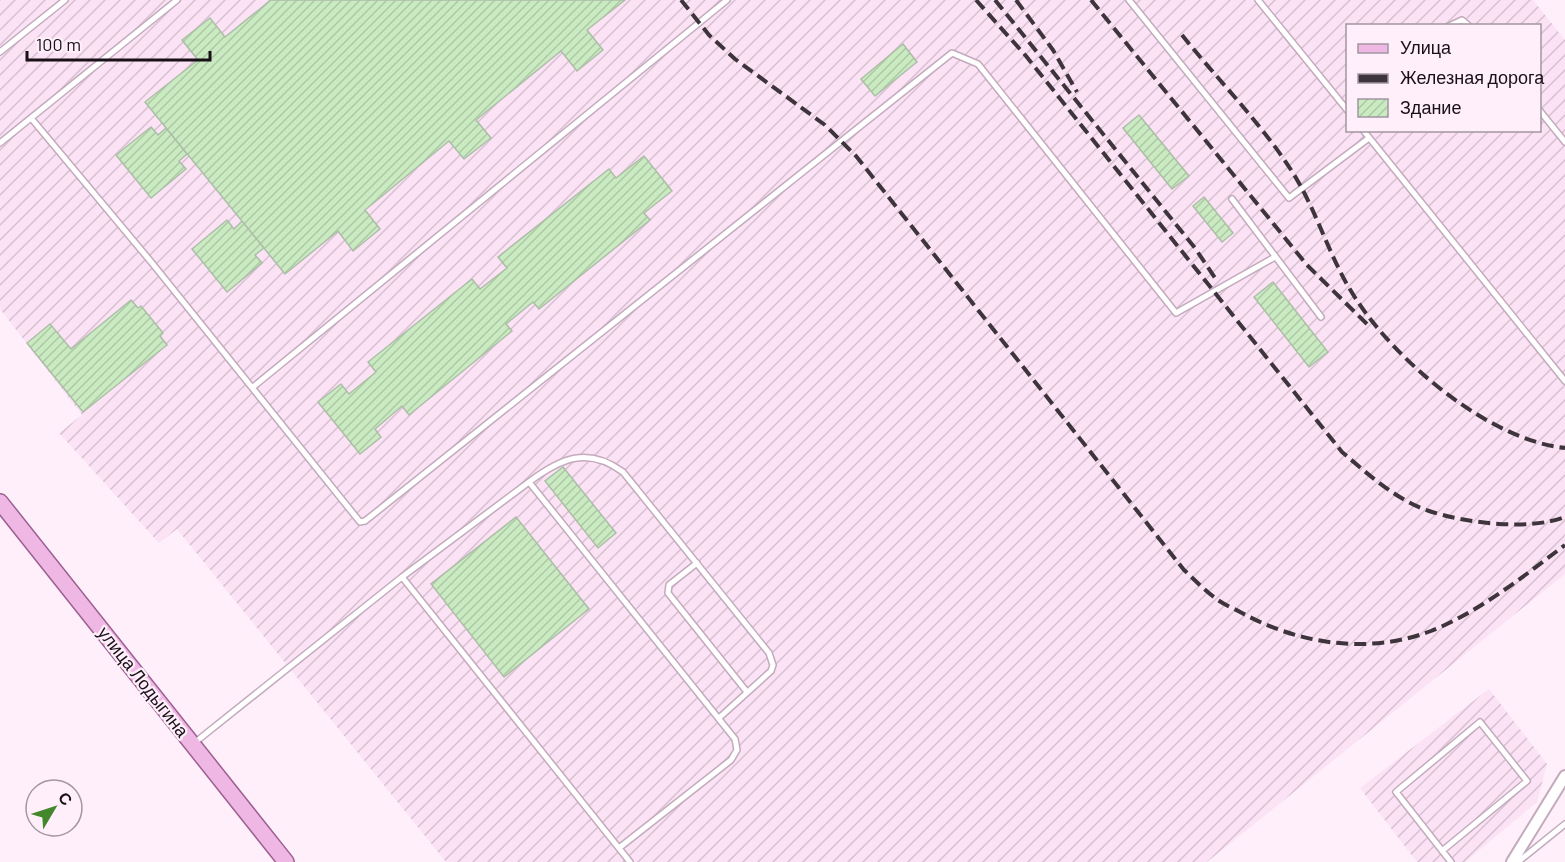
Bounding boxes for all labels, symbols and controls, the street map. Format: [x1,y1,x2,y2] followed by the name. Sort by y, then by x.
[27,24,210,62] scale bar
[1346,24,1541,132] legend
[36,33,81,55] text: 100 m
[1400,36,1452,58] text: Улица
[1400,66,1545,88] text: Железная дорога
[1400,96,1461,118] text: Здание
[94,622,194,742] street label: улица Лодыгина
[24,778,84,838] north arrow
[55,788,77,809] text: С

